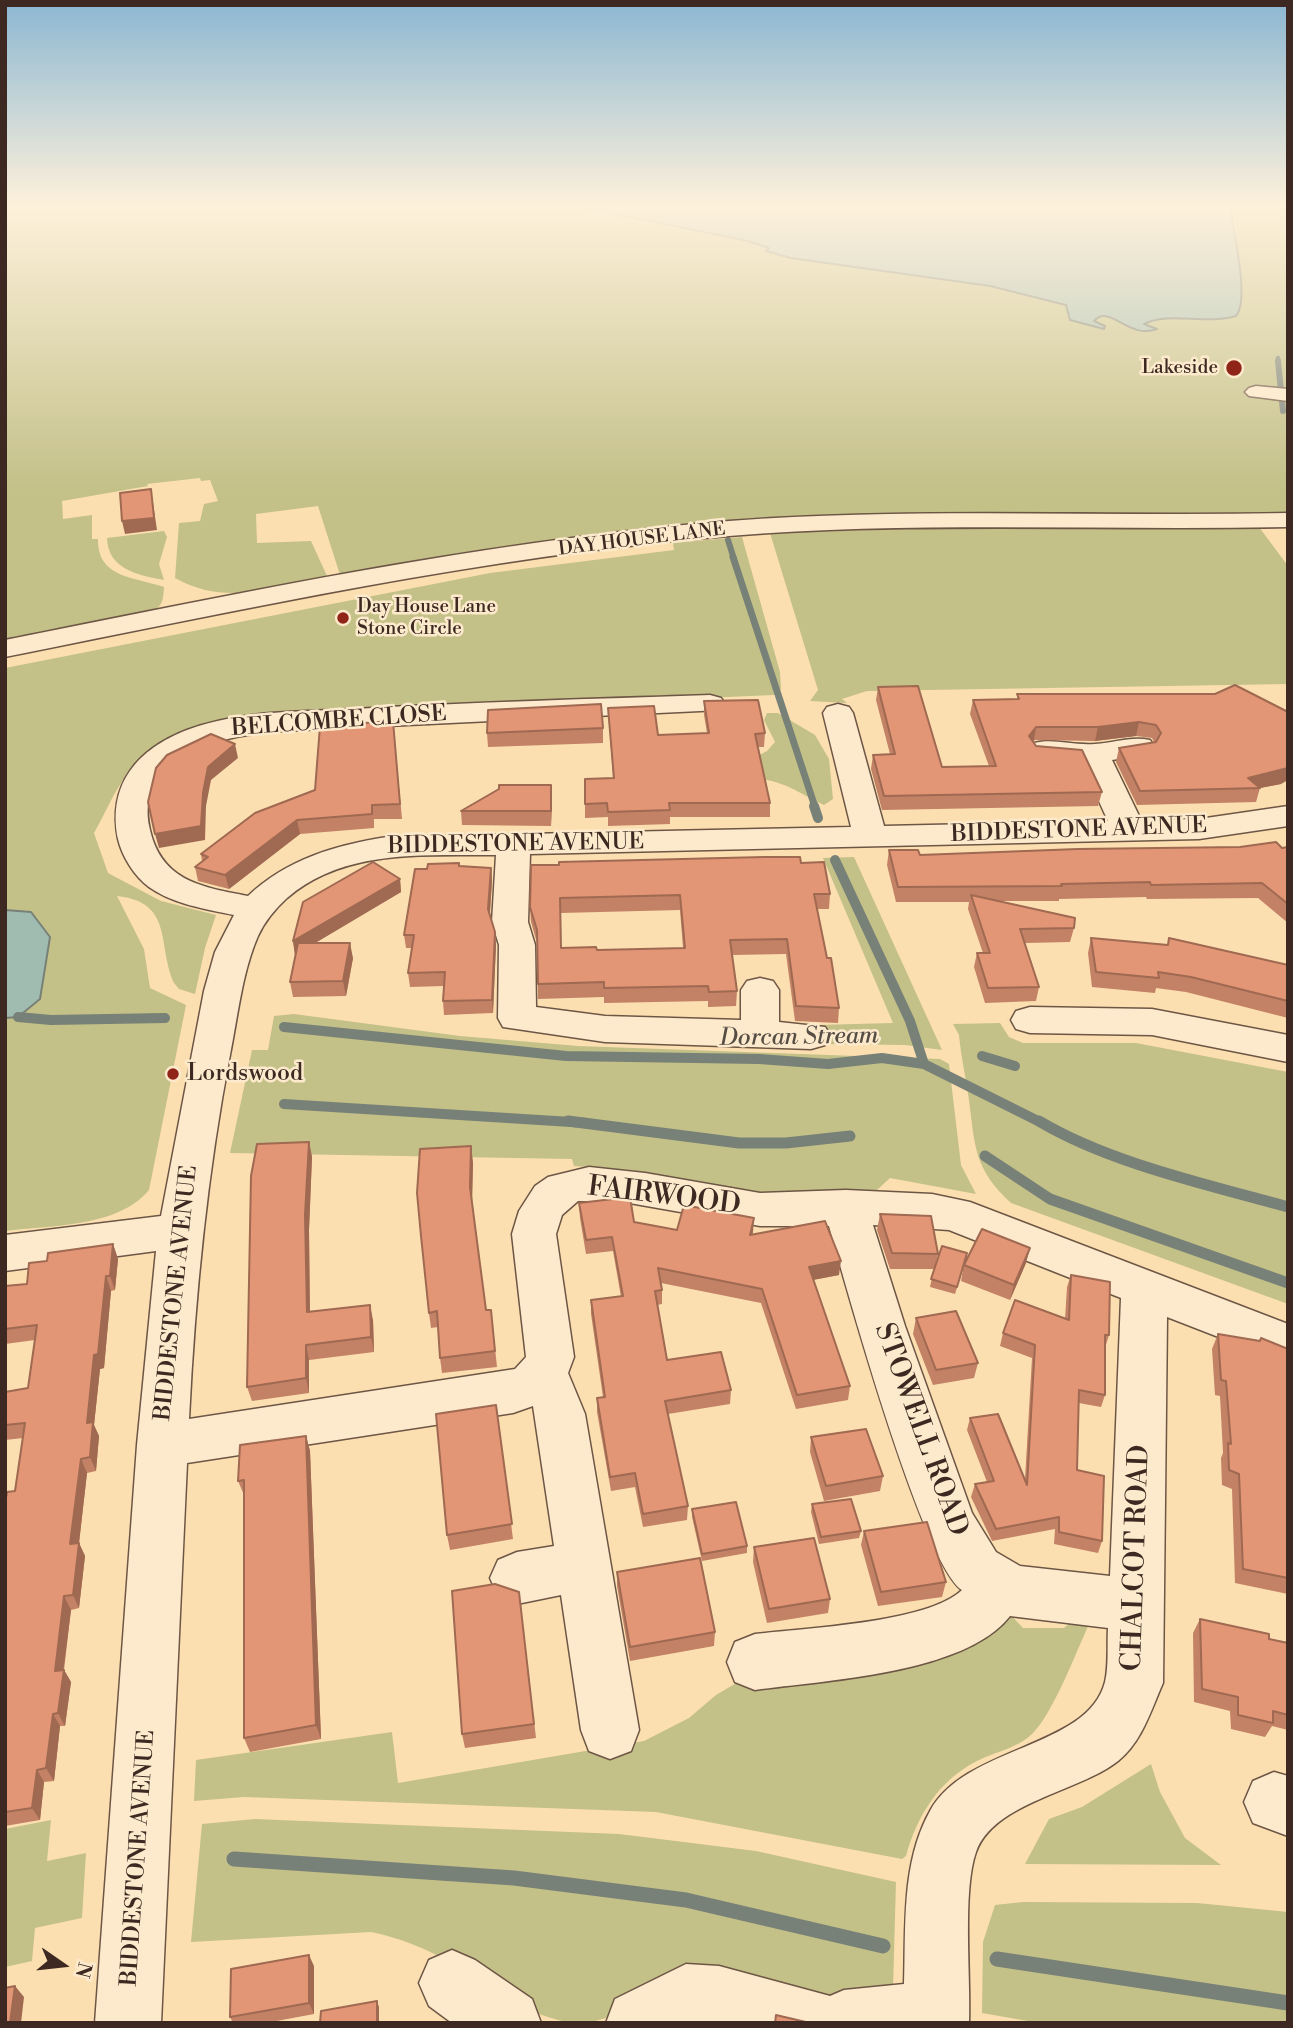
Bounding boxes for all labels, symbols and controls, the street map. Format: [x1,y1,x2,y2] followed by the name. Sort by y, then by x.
[1141,357,1218,379] place label: Lakeside
[1224,358,1244,378] marker: Lakeside
[557,518,727,562] street label: DAY HOUSE LANE
[357,596,496,640] place label: Day House Lane Stone Circle
[335,610,351,626] marker: Day House Lane Stone Circle
[230,701,448,743] street label: BELCOMBE CLOSE
[950,813,1208,849] street label: BIDDESTONE AVENUE
[387,829,645,861] street label: BIDDESTONE AVENUE
[719,1022,879,1054] water label: Dorcan Stream
[187,1060,303,1088] place label: Lordswood
[165,1066,181,1082] marker: Lordswood
[150,1164,204,1422] street label: BIDDESTONE AVENUE
[585,1171,743,1223] street label: FAIRWOOD
[866,1319,974,1541] street label: STOWELL ROAD
[1116,1444,1158,1672] street label: CHALCOT ROAD
[116,1729,162,1987] street label: BIDDESTONE AVENUE
[28,1930,98,2000] north arrow
[70,1960,97,1980] text: N

